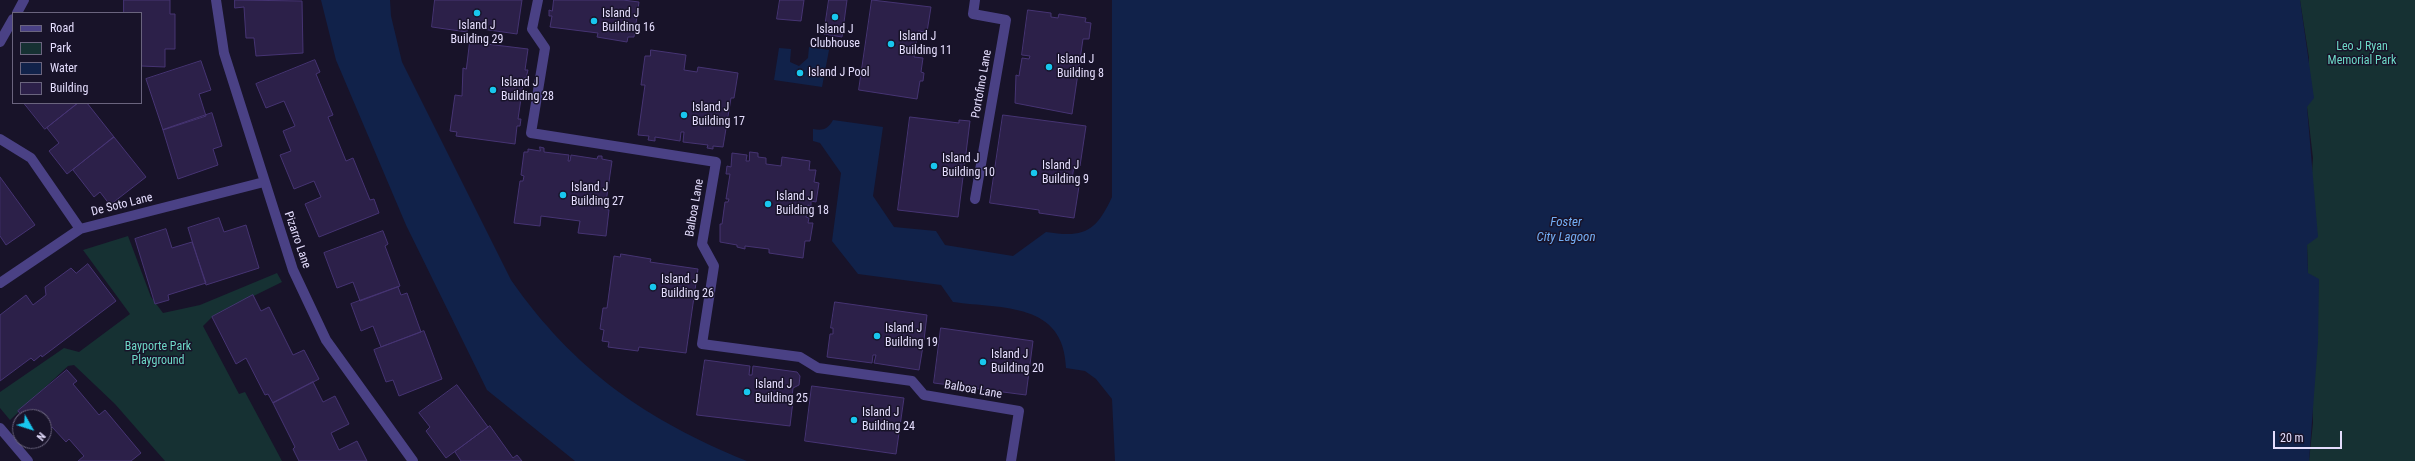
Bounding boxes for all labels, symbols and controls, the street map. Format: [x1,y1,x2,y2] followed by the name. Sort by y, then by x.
[602,7,655,35] place label: Island J Building 16
[472,8,482,18] marker: Island J Building 29
[12,12,142,104] legend
[830,12,840,22] marker: Island J Clubhouse
[589,16,599,26] marker: Island J Building 16
[451,19,503,47] place label: Island J Building 29
[50,21,74,35] text: Road
[810,23,860,51] place label: Island J Clubhouse
[899,30,952,58] place label: Island J Building 11
[886,39,896,49] marker: Island J Building 11
[2328,40,2396,68] park label: Leo J Ryan Memorial Park
[50,41,71,55] text: Park
[969,49,995,119] street label: Portofino Lane
[1057,53,1104,81] place label: Island J Building 8
[50,61,78,75] text: Water
[1044,62,1054,72] marker: Island J Building 8
[808,66,869,80] place label: Island J Pool
[795,68,805,78] marker: Island J Pool
[501,76,554,104] place label: Island J Building 28
[50,81,88,95] text: Building
[488,85,498,95] marker: Island J Building 28
[692,101,745,129] place label: Island J Building 17
[679,110,689,120] marker: Island J Building 17
[942,152,995,180] place label: Island J Building 10
[1042,159,1089,187] place label: Island J Building 9
[929,161,939,171] marker: Island J Building 10
[1029,168,1039,178] marker: Island J Building 9
[683,178,707,238] street label: Balboa Lane
[571,181,624,209] place label: Island J Building 27
[90,190,154,220] street label: De Soto Lane
[558,190,568,200] marker: Island J Building 27
[776,190,829,218] place label: Island J Building 18
[763,199,773,209] marker: Island J Building 18
[281,210,313,270] street label: Pizarro Lane
[1536,215,1596,246] water label: Foster City Lagoon
[661,273,714,301] place label: Island J Building 26
[648,282,658,292] marker: Island J Building 26
[885,322,938,350] place label: Island J Building 19
[872,331,882,341] marker: Island J Building 19
[125,340,191,368] park label: Bayporte Park Playground
[991,348,1044,376] place label: Island J Building 20
[978,357,988,367] marker: Island J Building 20
[755,378,808,406] place label: Island J Building 25
[943,378,1003,402] street label: Balboa Lane
[742,387,752,397] marker: Island J Building 25
[862,406,915,434] place label: Island J Building 24
[12,409,52,449] north arrow
[849,415,859,425] marker: Island J Building 24
[2275,423,2344,449] scale bar
[34,430,48,443] text: N
[2280,431,2304,445] text: 20 m

